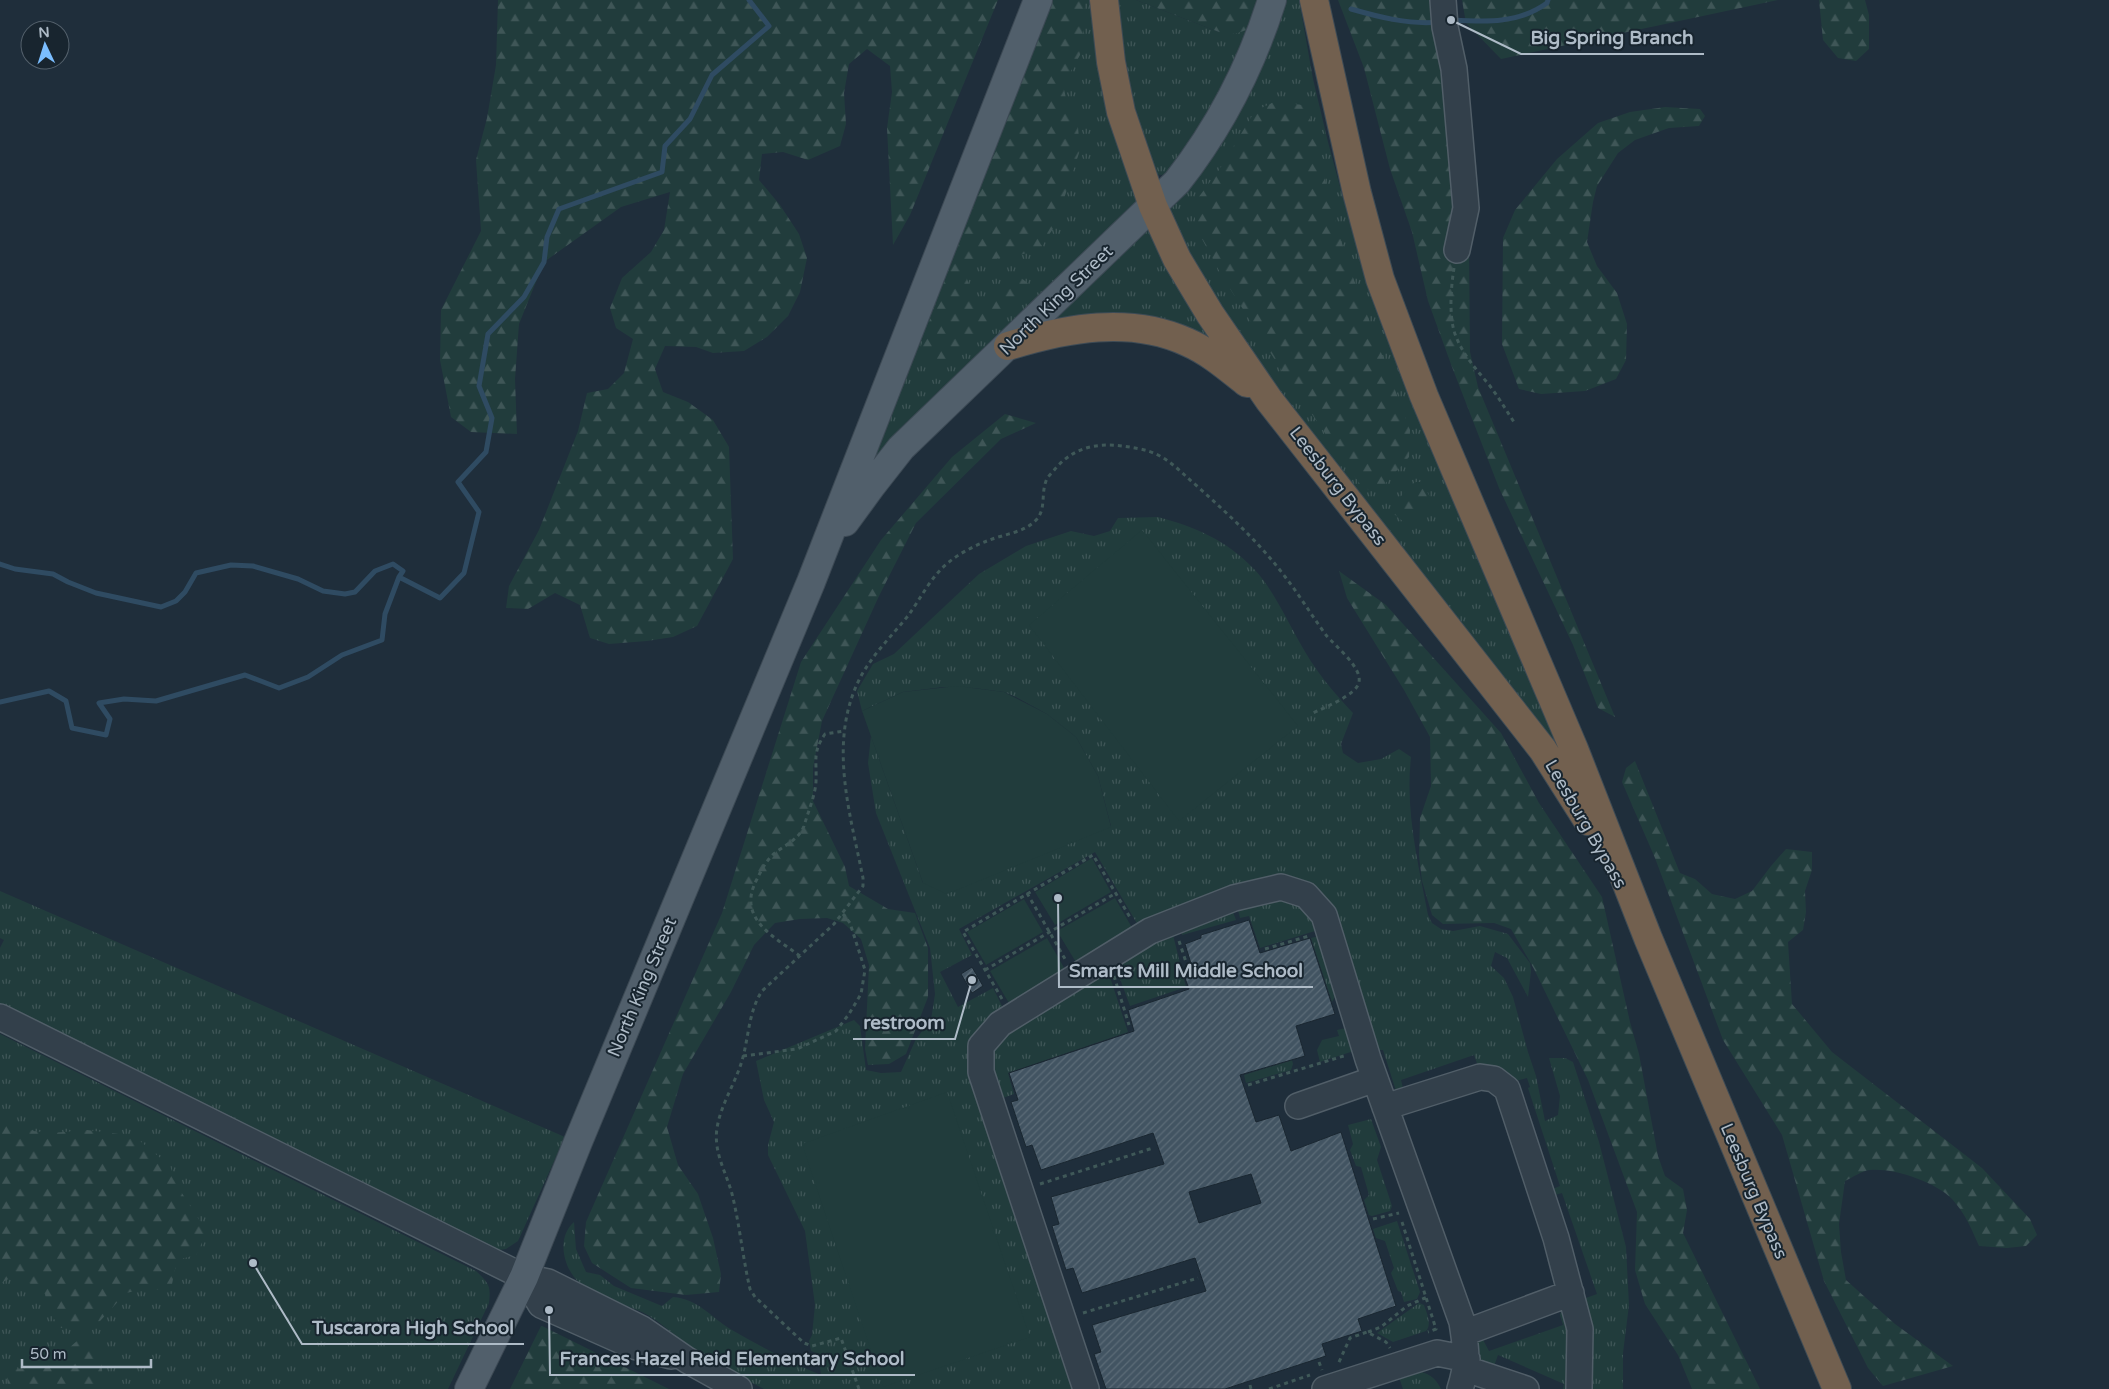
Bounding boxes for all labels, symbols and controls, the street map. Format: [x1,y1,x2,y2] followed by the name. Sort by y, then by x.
[20,20,70,70] north arrow
[1521,20,1704,54] callout: Big Spring Branch
[38,24,50,41] text: N
[1531,27,1693,50] text: Big Spring Branch
[995,240,1118,360] street label: North King Street
[1285,422,1391,550] street label: Leesburg Bypass
[1540,756,1632,892] street label: Leesburg Bypass
[603,914,681,1060] street label: North King Street
[1059,953,1313,987] callout: Smarts Mill Middle School
[1069,960,1303,982] text: Smarts Mill Middle School
[853,1005,955,1039] callout: restroom
[863,1012,945,1034] text: restroom
[1716,1120,1792,1262] street label: Leesburg Bypass
[302,1310,524,1344] callout: Tuscarora High School
[311,1317,514,1340] text: Tuscarora High School
[22,1336,151,1368] scale bar
[550,1341,915,1375] callout: Frances Hazel Reid Elementary School
[30,1345,67,1363] text: 50 m
[559,1348,905,1371] text: Frances Hazel Reid Elementary School

